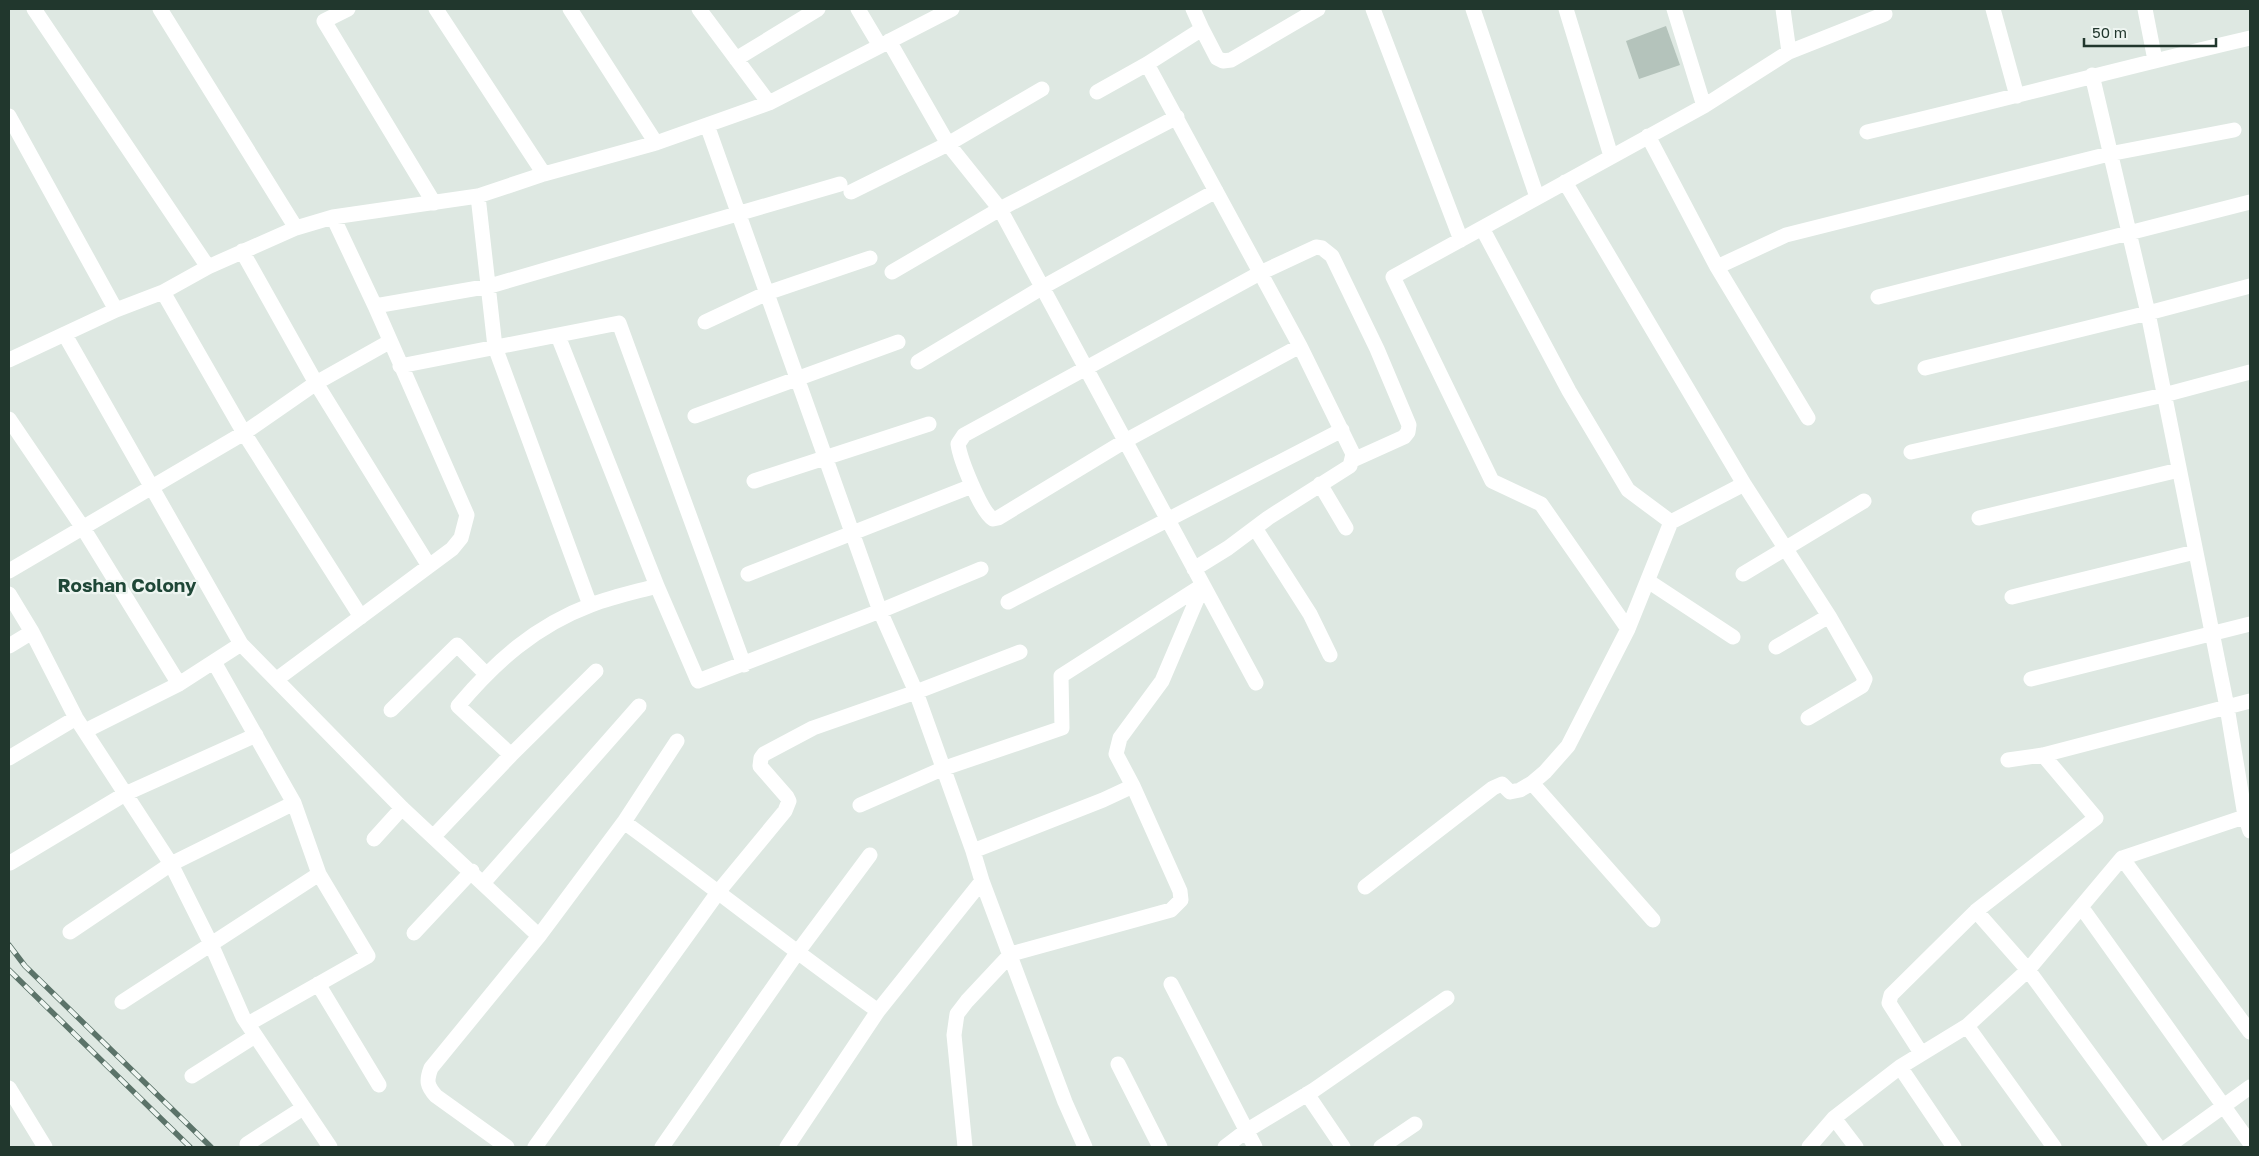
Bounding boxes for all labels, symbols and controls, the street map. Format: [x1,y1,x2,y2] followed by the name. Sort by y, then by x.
[2084,15,2216,47] scale bar
[2092,23,2127,41] text: 50 m
[58,573,197,596] district label: Roshan Colony

